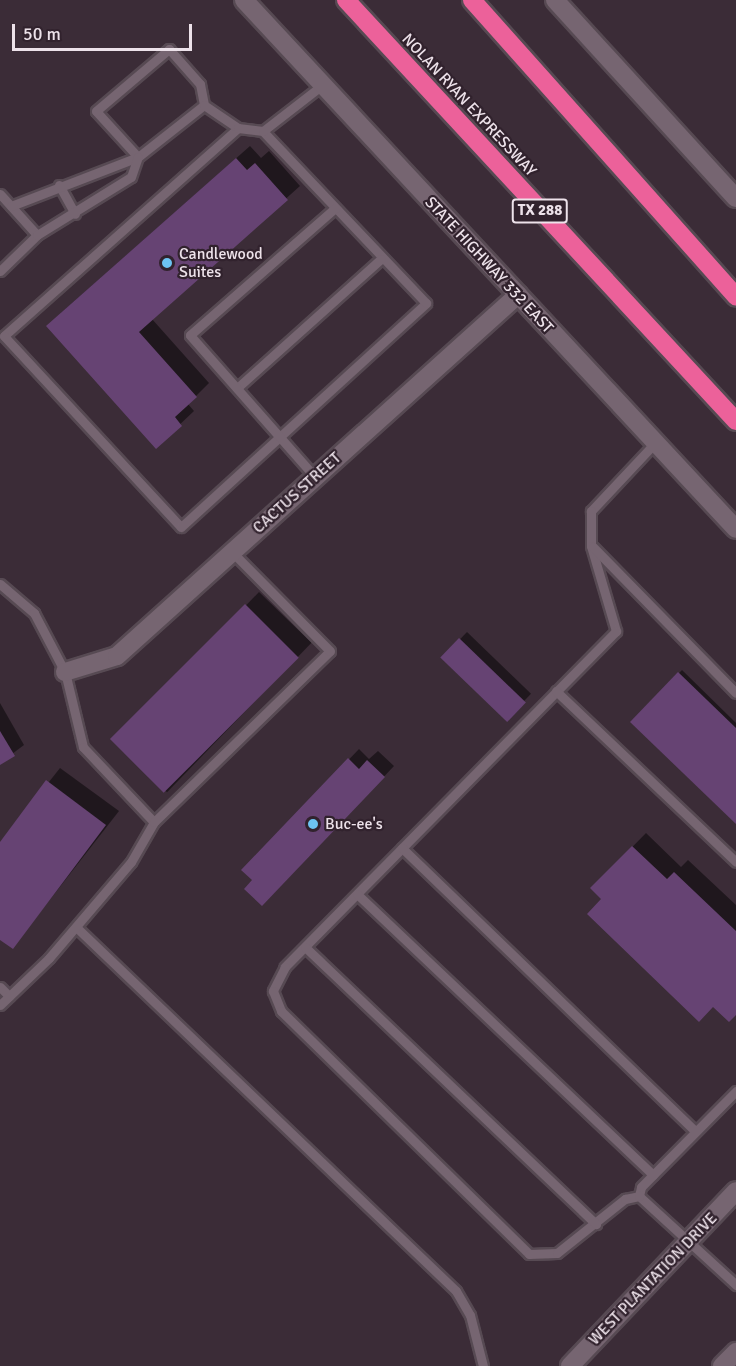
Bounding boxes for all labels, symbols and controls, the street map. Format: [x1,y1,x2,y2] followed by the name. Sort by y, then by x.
[15,12,195,50] scale bar
[23,23,61,45] text: 50 m
[398,30,540,180] street label: NOLAN RYAN EXPRESSWAY
[421,193,557,337] street label: STATE HIGHWAY 332 EAST
[512,199,568,223] road number: TX 288
[179,244,263,282] place label: Candlewood Suites
[160,256,174,270] marker: Candlewood Suites
[249,448,345,538] street label: CACTUS STREET
[325,814,383,834] place label: Buc-ee's
[306,817,320,831] marker: Buc-ee's
[585,1209,721,1349] street label: WEST PLANTATION DRIVE

